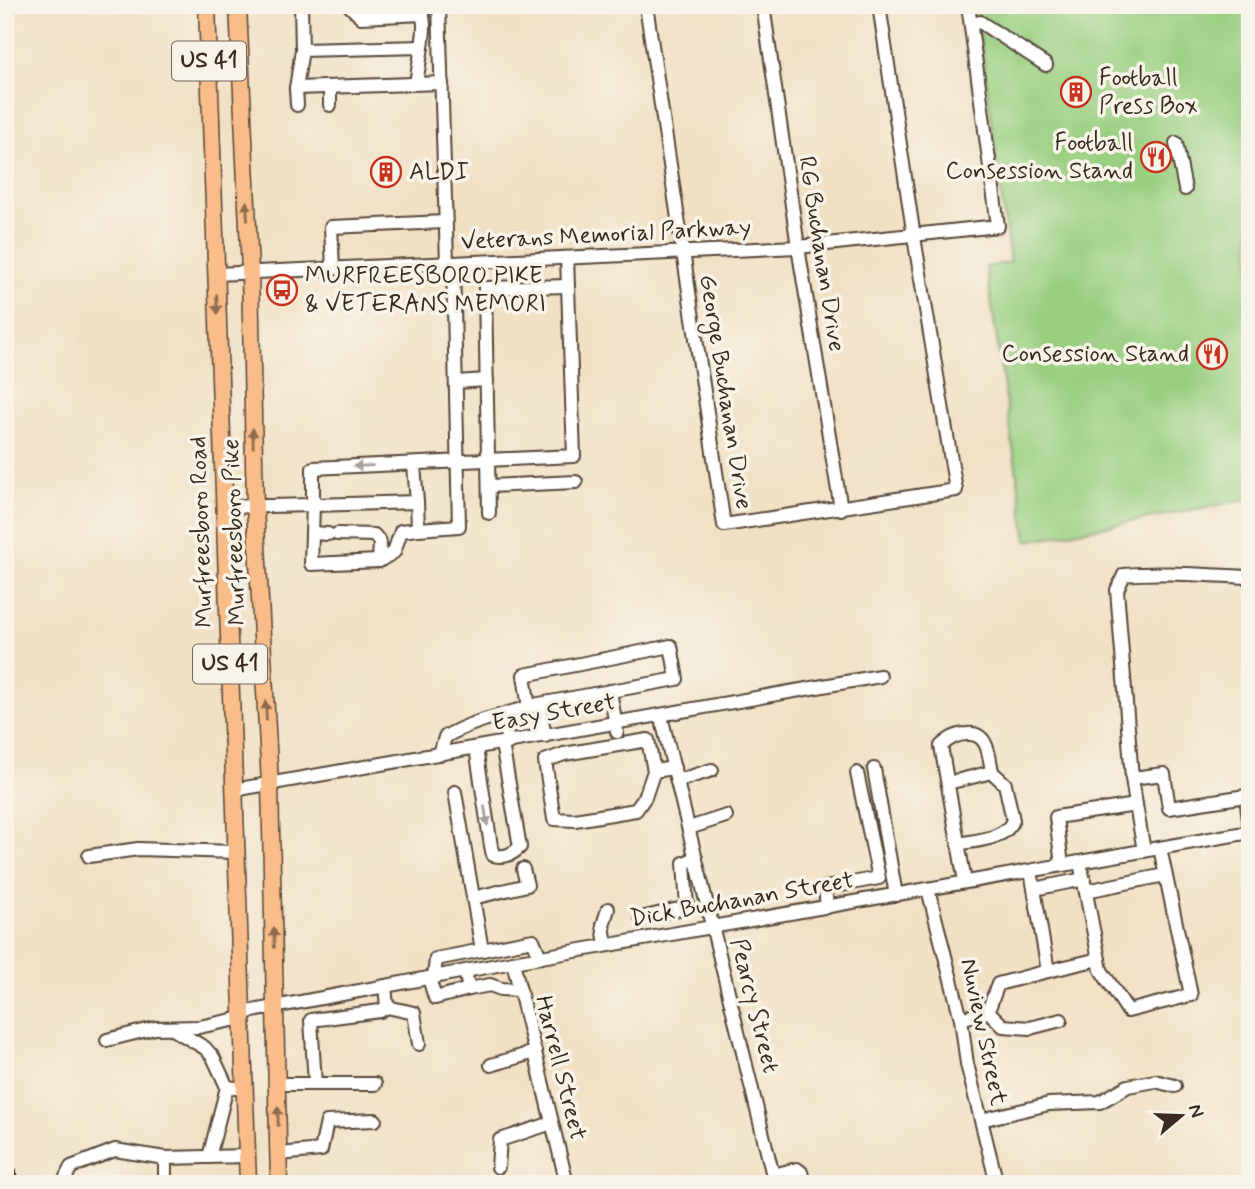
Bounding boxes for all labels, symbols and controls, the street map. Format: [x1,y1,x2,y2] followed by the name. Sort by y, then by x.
[172,41,246,80] road number: US 41
[1099,63,1198,122] place label: Football Press Box
[1059,75,1093,109] building icon: Football Press Box
[946,128,1133,187] place label: Football Consession Stand
[1139,140,1173,174] restaurant icon: Football Consession Stand
[790,154,852,354] street label: RG Buchanan Drive
[369,155,403,189] building icon: ALDI
[409,157,469,188] place label: ALDI
[242,200,253,222] one-way arrow
[460,212,752,258] street label: Veterans Memorial Parkway
[305,261,546,320] place label: MURFREESBORO PIKE & VETERANS MEMORI
[689,272,759,512] street label: George Buchanan Drive
[265,273,299,307] bus stop icon: MURFREESBORO PIKE & VETERANS MEMORI
[211,293,222,315] one-way arrow
[1195,337,1229,371] restaurant icon: Consession Stand
[1002,339,1189,370] place label: Consession Stand
[248,427,259,449] one-way arrow
[183,436,221,628] street label: Murfreesboro Road
[216,438,254,626] street label: Murfreesboro Pike
[352,461,374,472] one-way arrow
[193,644,267,684] road number: US 41
[490,687,618,739] street label: Easy Street
[260,700,271,722] one-way arrow
[481,805,492,827] one-way arrow
[628,865,856,935] street label: Dick Buchanan Street
[269,927,280,949] one-way arrow
[722,936,786,1076] street label: Pearcy Street
[952,956,1014,1108] street label: Nuview Street
[527,992,593,1144] street label: Harrell Street
[1146,1080,1216,1150] north arrow
[1182,1101,1210,1121] text: N
[272,1104,284,1126] one-way arrow

